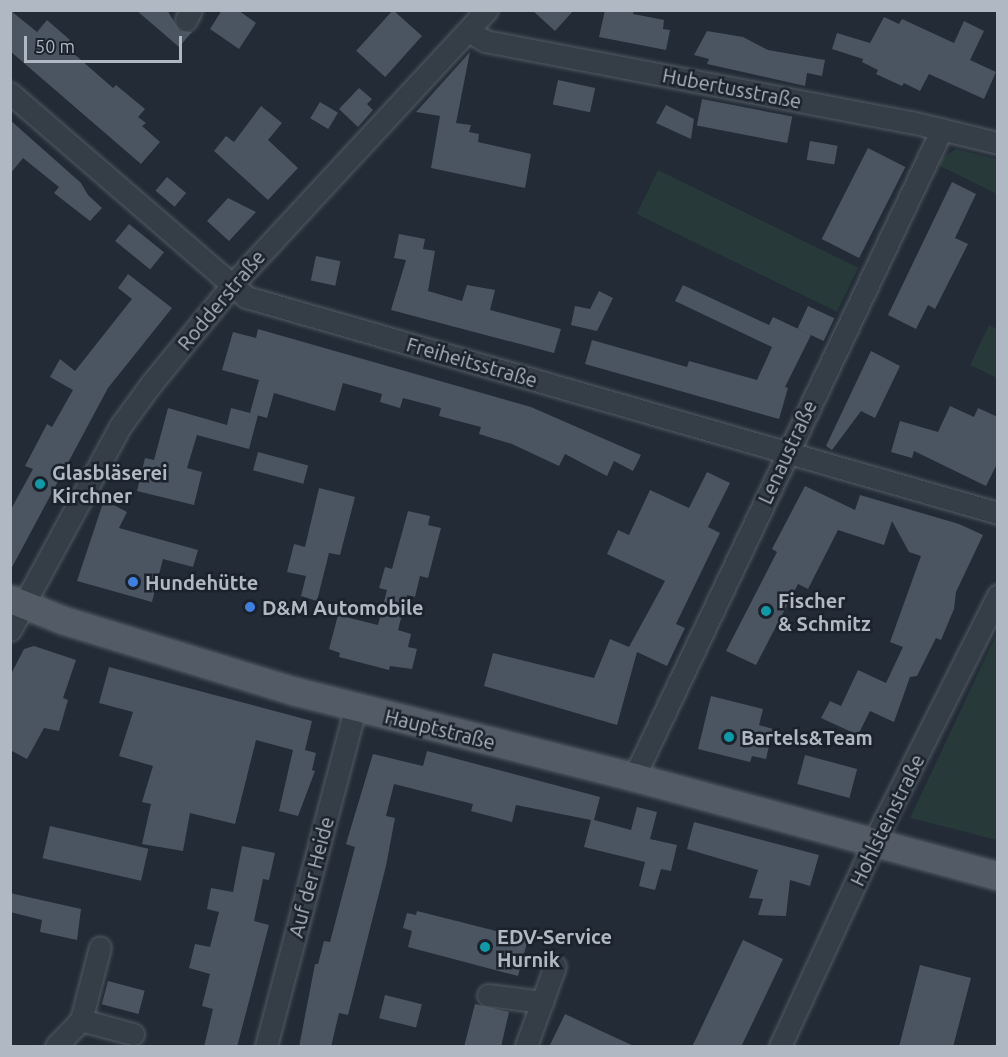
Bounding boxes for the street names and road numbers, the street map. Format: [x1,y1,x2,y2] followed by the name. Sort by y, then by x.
[660,63,804,113] street label: Hubertusstraße
[172,245,270,355] street label: Rodderstraße
[404,332,540,392] street label: Freiheitsstraße
[752,396,822,508] street label: Lenaustraße
[382,704,498,754] street label: Hauptstraße
[845,750,929,890] street label: Hohlsteinstraße
[283,814,339,940] street label: Auf der Heide

